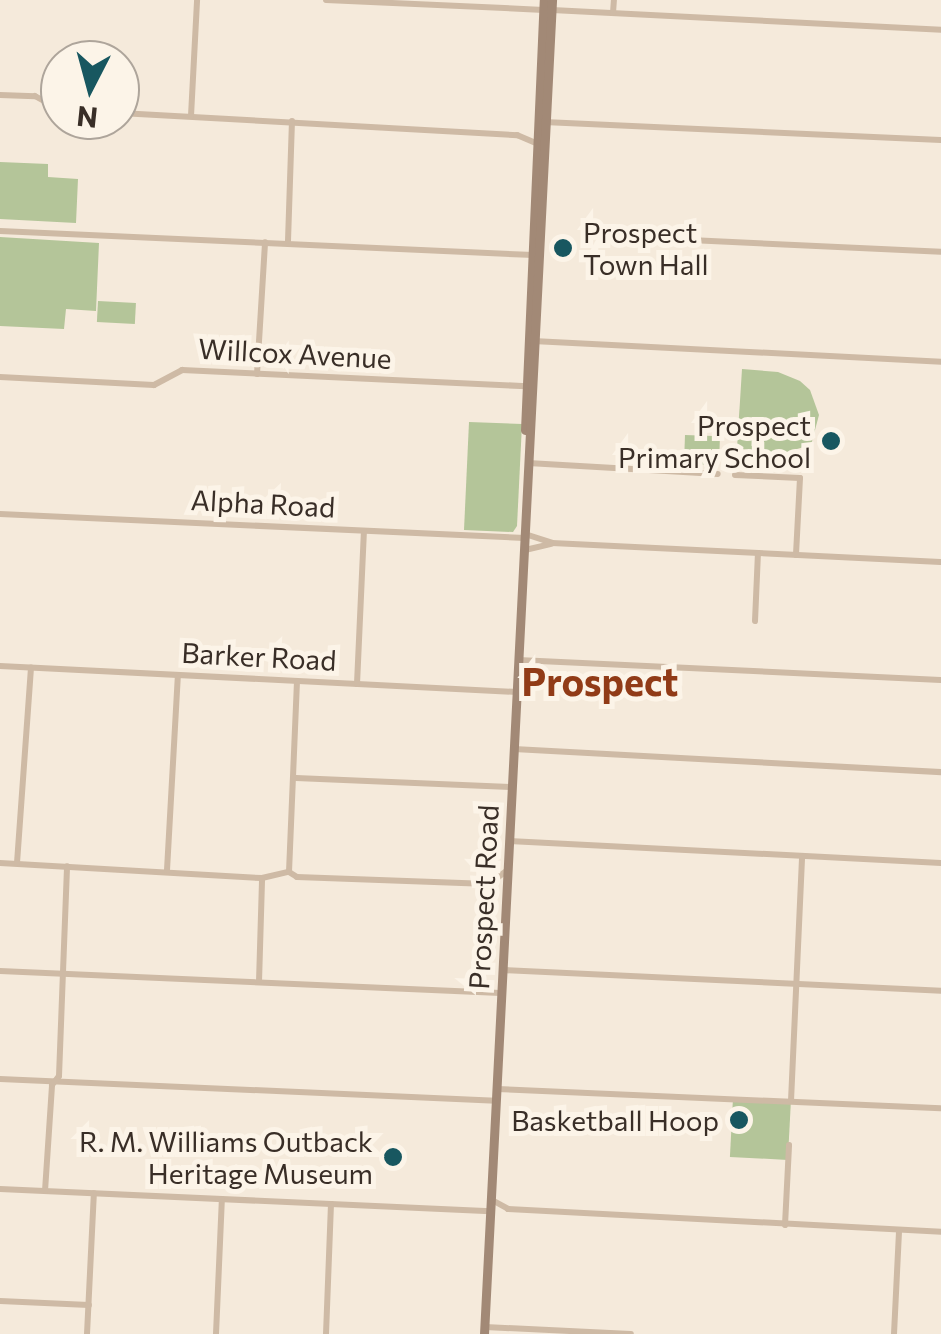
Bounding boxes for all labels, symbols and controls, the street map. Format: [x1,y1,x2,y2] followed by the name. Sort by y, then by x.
[40,40,140,140] north arrow
[75,100,99,136] text: N
[583,215,709,281] place label: Prospect Town Hall
[552,237,574,259] marker: Prospect Town Hall
[197,331,393,375] street label: Willcox Avenue
[618,408,811,474] place label: Prospect Primary School
[820,430,842,452] marker: Prospect Primary School
[190,482,336,524] street label: Alpha Road
[181,635,337,677] street label: Barker Road
[522,658,678,704] district label: Prospect
[461,804,505,990] street label: Prospect Road
[511,1103,719,1137] place label: Basketball Hoop
[728,1109,750,1131] marker: Basketball Hoop
[79,1124,373,1190] place label: R. M. Williams Outback Heritage Museum
[382,1146,404,1168] marker: R. M. Williams Outback Heritage Museum

